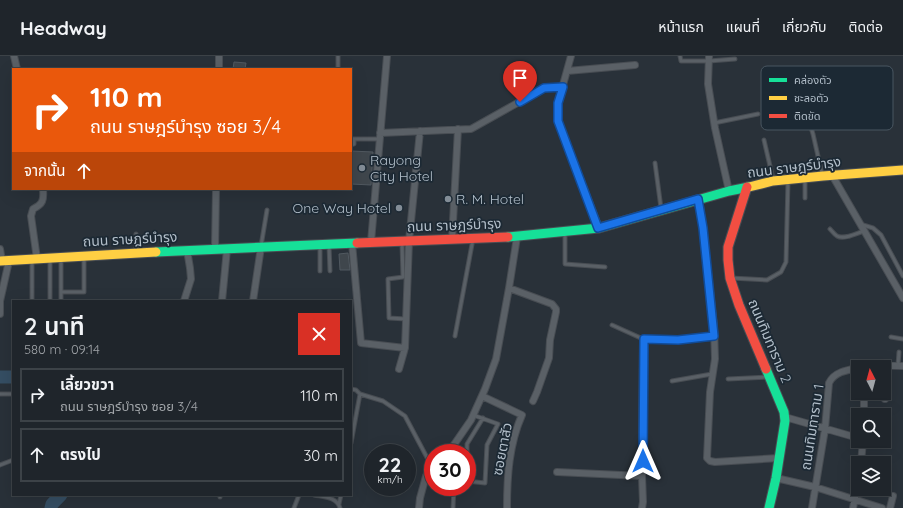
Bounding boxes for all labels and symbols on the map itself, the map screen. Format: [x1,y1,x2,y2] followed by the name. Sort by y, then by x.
[503,61,537,102] pin
[761,66,893,130] legend
[794,73,832,87] text: คล่องตัว
[794,91,829,105] text: ชะลอตัว
[794,109,821,123] text: ติดขัด
[370,151,433,185] place label: Rayong City Hotel
[746,152,842,182] street label: ถนน ราษฎร์บำรุง
[357,163,367,173] marker: Rayong City Hotel
[456,190,524,208] place label: R. M. Hotel
[443,194,453,204] marker: R. M. Hotel
[292,199,391,217] place label: One Way Hotel
[394,203,404,213] marker: One Way Hotel
[406,214,502,236] street label: ถนน ราษฎร์บำรุง
[82,228,178,250] street label: ถนน ราษฎร์บำรุง
[744,296,796,386] street label: ถนนทิมทาราม 2
[851,360,891,400] north arrow
[796,383,828,471] street label: ถนนทิมทาราม 1
[488,421,516,477] street label: ซอยตาสัว
[622,440,664,482] position arrow
[424,444,476,496] speed limit sign: 30

